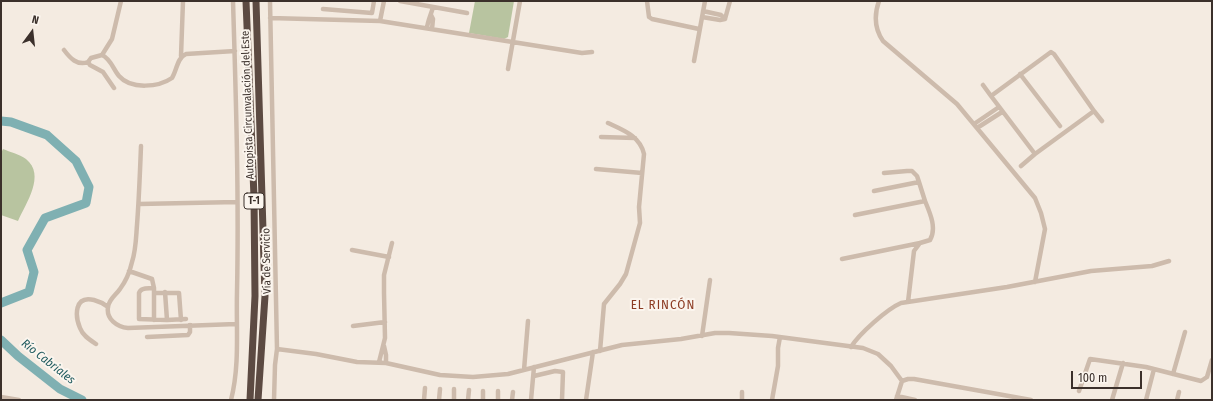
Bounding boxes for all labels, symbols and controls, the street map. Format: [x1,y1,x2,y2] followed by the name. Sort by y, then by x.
[12,12,52,52] north arrow
[30,13,40,27] text: N
[239,30,257,180] street label: Autopista Circunvalación del Este
[244,193,264,209] road number: T-1
[260,228,274,294] street label: Vía de Servicio
[631,297,695,313] district label: EL RINCÓN
[18,337,78,387] water label: Río Cabriales
[1073,363,1144,389] scale bar
[1078,371,1107,385] text: 100 m

